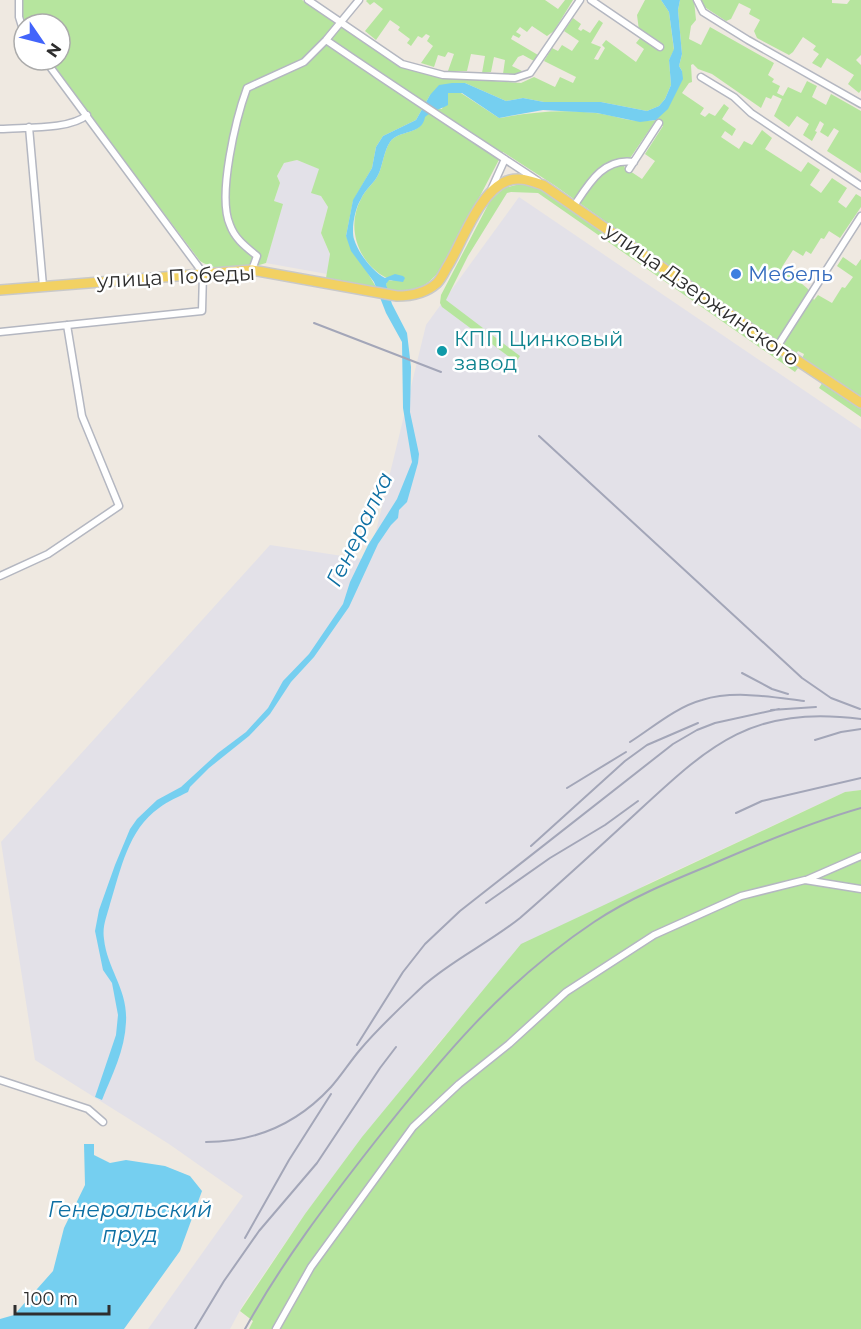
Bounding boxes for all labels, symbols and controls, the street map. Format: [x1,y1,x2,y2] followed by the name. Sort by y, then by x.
[12,12,72,72] north arrow
[42,40,65,61] text: N
[599,217,804,371] street label: улица Дзержинского
[95,260,256,293] street label: улица Победы
[748,261,833,286] place label: Мебель
[729,267,743,281] marker: Мебель
[454,326,623,375] place label: КПП Цинковый завод
[435,344,449,358] marker: КПП Цинковый завод
[320,468,399,591] water label: Генералка
[48,1196,212,1248] water label: Генеральский пруд
[15,1278,110,1316] scale bar
[24,1288,78,1310] text: 100 m

